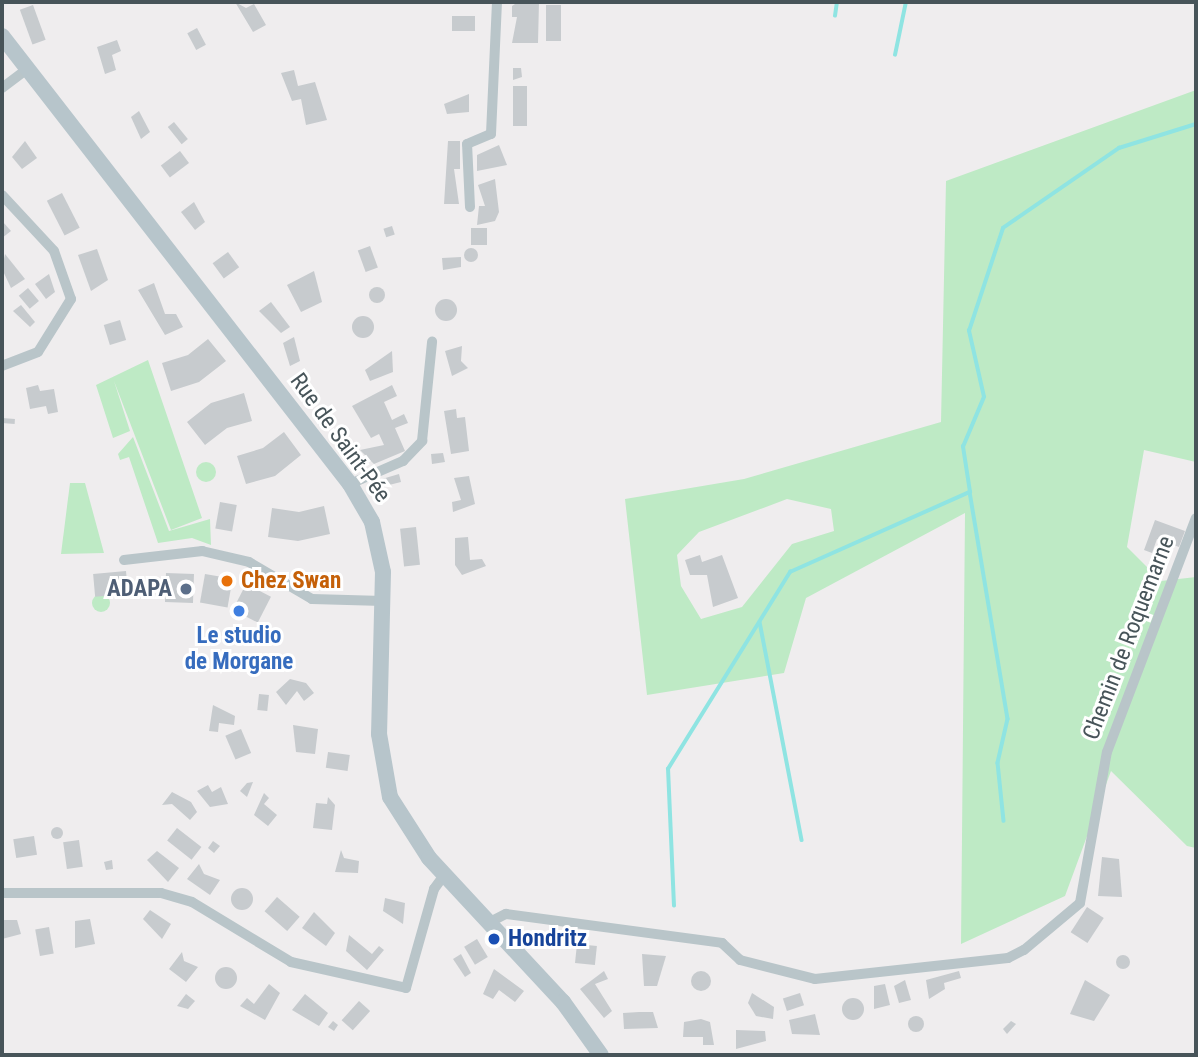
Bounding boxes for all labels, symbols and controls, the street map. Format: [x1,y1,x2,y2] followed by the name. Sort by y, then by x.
[284,368,396,508] street label: Rue de Saint-Pée
[1077,532,1181,744] street label: Chemin de Roquemarne
[241,567,341,595] place label: Chez Swan
[219,573,235,589] marker: Chez Swan
[107,575,172,603] place label: ADAPA
[178,581,194,597] marker: ADAPA
[231,603,247,619] marker: Le studio de Morgane
[185,622,293,676] place label: Le studio de Morgane
[508,925,587,953] place label: Hondritz
[486,931,502,947] marker: Hondritz

